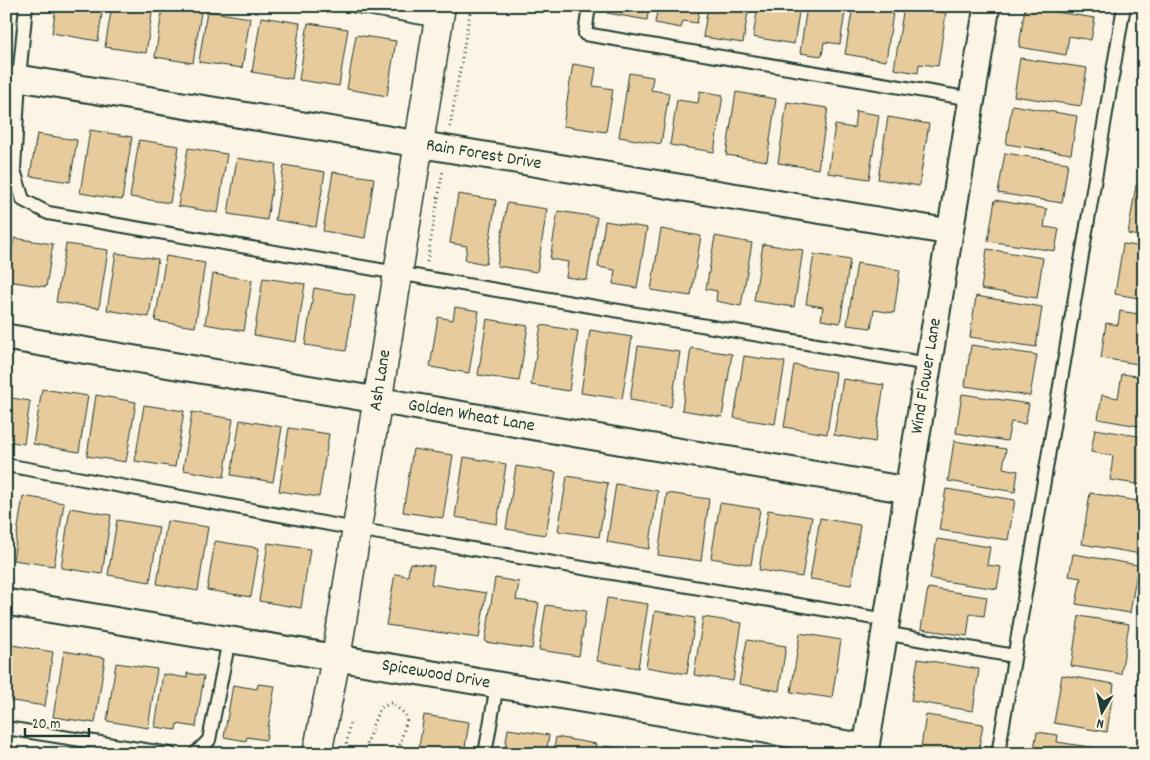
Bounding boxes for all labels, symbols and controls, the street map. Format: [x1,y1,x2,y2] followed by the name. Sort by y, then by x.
[424,133,543,177] street label: Rain Forest Drive
[905,316,948,436] street label: Wind Flower Lane
[363,348,398,413] street label: Ash Lane
[406,393,537,439] street label: Golden Wheat Lane
[380,653,492,696] street label: Spicewood Drive
[1078,688,1128,738] north arrow
[25,705,89,737] scale bar
[1095,712,1105,733] text: N
[32,714,60,736] text: 20 m

